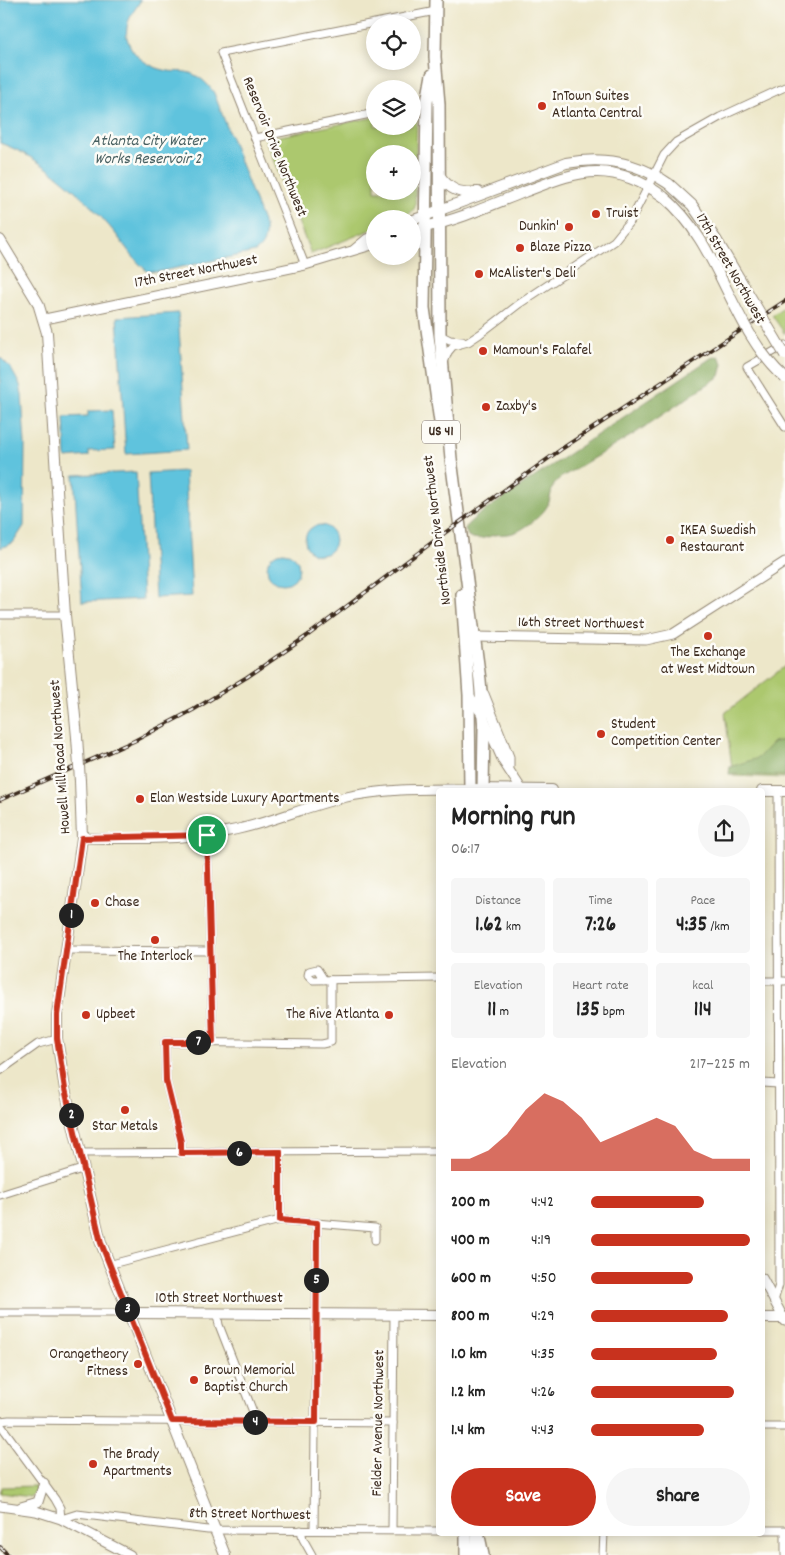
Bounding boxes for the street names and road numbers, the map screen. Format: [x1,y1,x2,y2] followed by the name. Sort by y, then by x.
[236,74,312,221] street label: Reservoir Drive Northwest
[689,209,771,329] street label: 17th Street Northwest
[133,249,260,295] street label: 17th Street Northwest
[422,421,460,444] road number: US 41
[418,453,458,606] street label: Northside Drive Northwest
[518,612,645,636] street label: 16th Street Northwest
[45,678,77,835] street label: Howell Mill Road Northwest
[155,1288,283,1310] street label: 10th Street Northwest
[367,1349,391,1497] street label: Fielder Avenue Northwest
[189,1503,312,1527] street label: 8th Street Northwest

